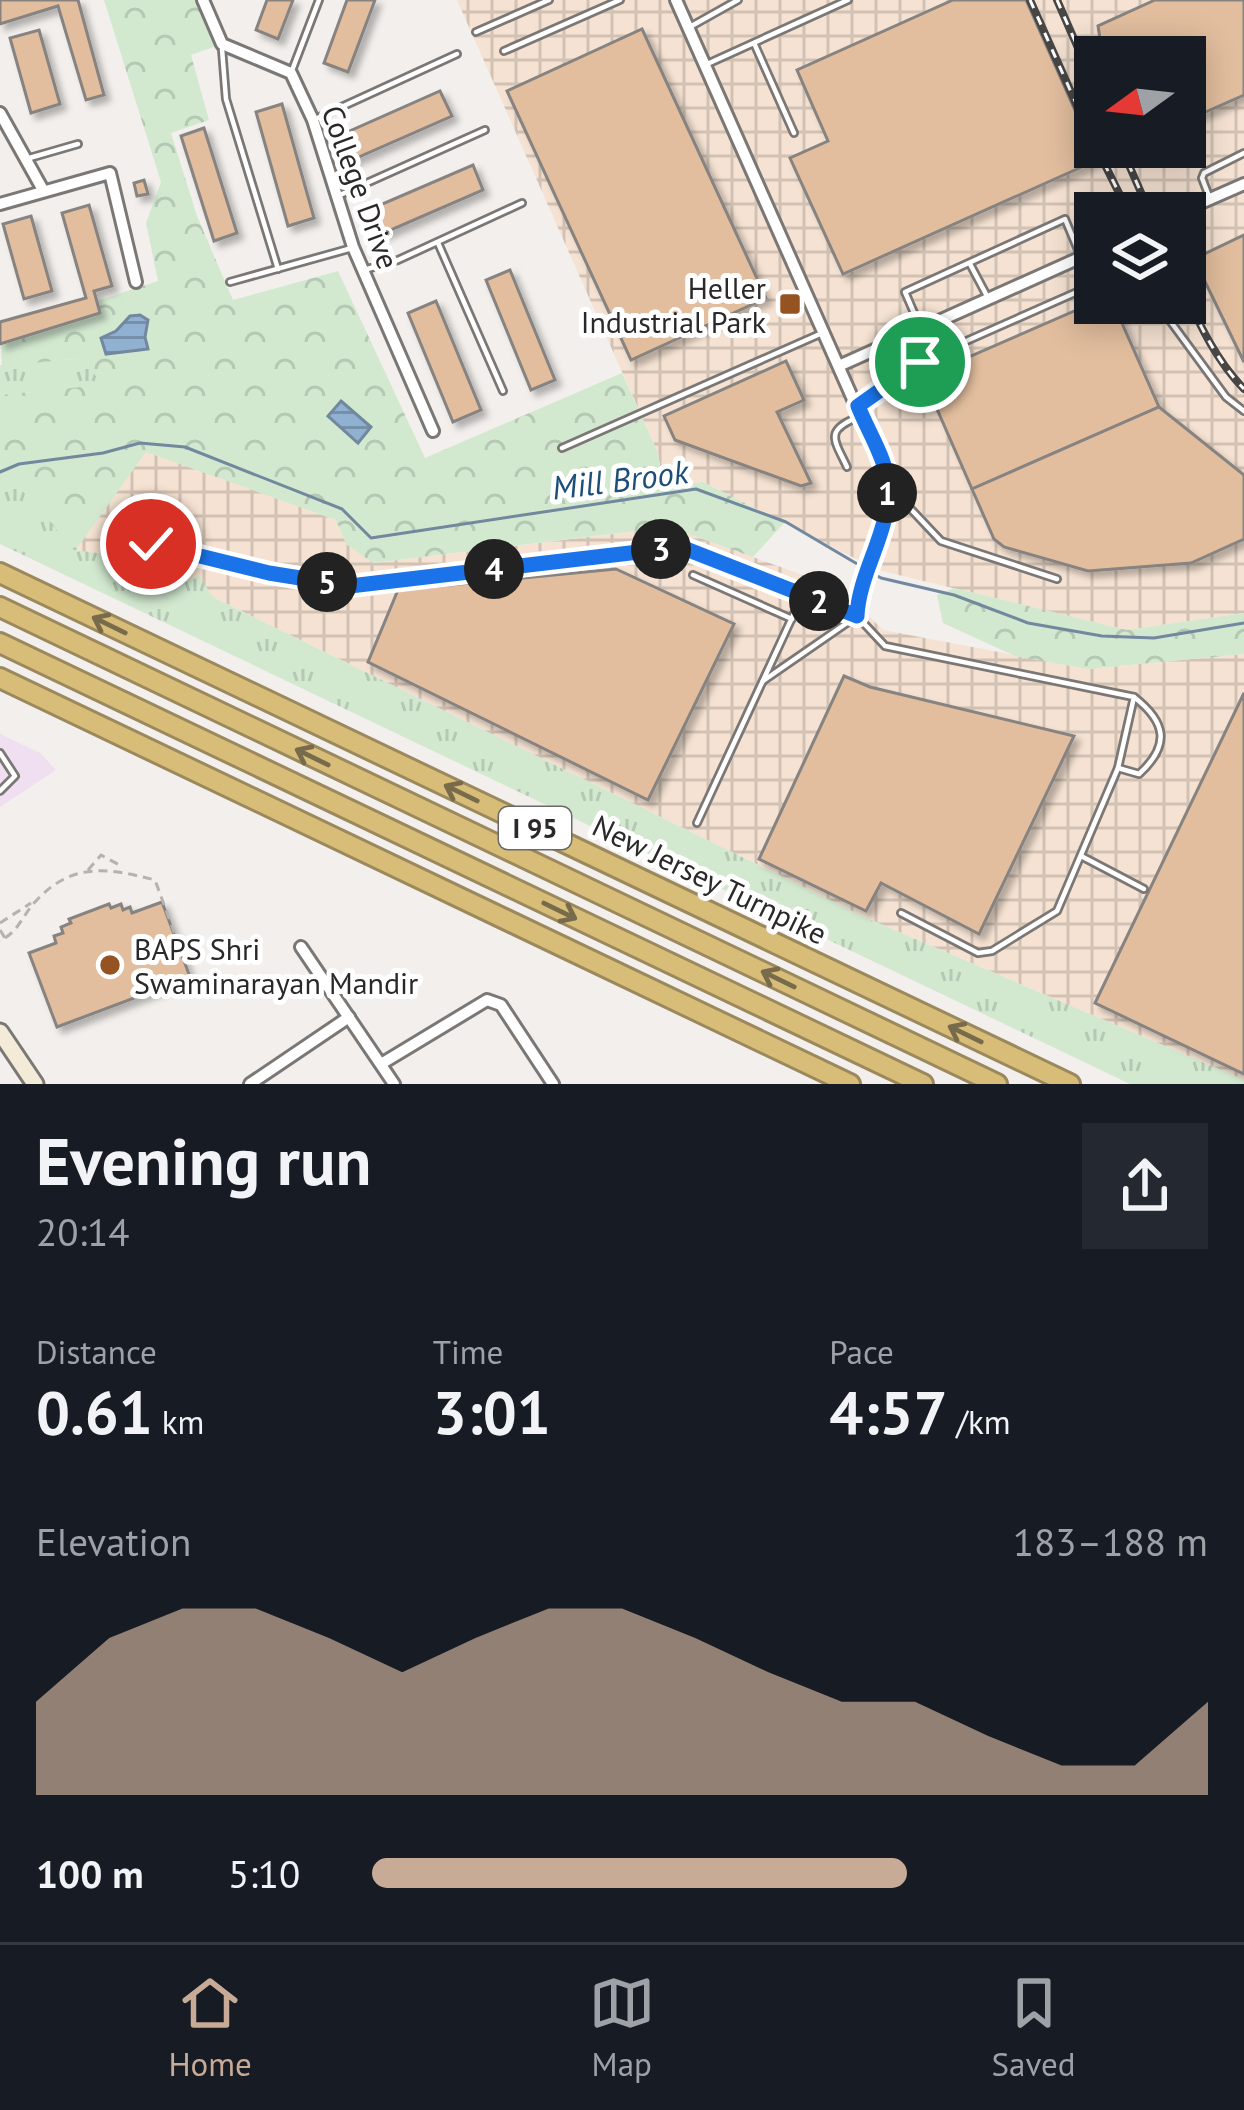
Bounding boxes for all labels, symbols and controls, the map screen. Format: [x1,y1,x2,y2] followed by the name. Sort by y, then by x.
[1074,36,1206,168] north arrow
[1074,36,1206,324] map controls
[313,100,409,274] street label: College Drive
[1074,192,1206,324] button: layers
[581,268,767,341] place label: Heller Industrial Park
[777,291,803,317] marker: Heller Industrial Park
[869,311,971,413] pin
[887,329,953,395] icon: arrive
[549,449,692,509] water label: Mill Brook
[857,463,917,523] pin: 1
[878,471,896,514] text: 1
[100,493,202,595] pin
[118,511,184,577] icon: check
[631,519,691,579] pin: 3
[652,527,670,570] text: 3
[464,539,524,599] pin: 4
[485,547,503,590] text: 4
[297,552,357,612] pin: 5
[318,560,336,603] text: 5
[789,571,849,631] pin: 2
[810,579,828,622] text: 2
[92,613,128,635] one-way arrow
[295,745,331,767] one-way arrow
[444,781,480,803] one-way arrow
[587,805,833,953] street label: New Jersey Turnpike
[499,807,571,849] road number: I 95
[541,901,577,923] one-way arrow
[134,929,418,1002] place label: BAPS Shri Swaminarayan Mandir
[97,952,123,978] marker: BAPS Shri Swaminarayan Mandir
[761,967,797,989] one-way arrow
[948,1022,984,1044] one-way arrow
[36,1118,371,1203] text: Evening run
[1082,1123,1208,1249] button: share
[36,1206,130,1257] text: 20:14
[36,1330,157,1373] text: Distance
[433,1330,503,1373] text: Time
[829,1330,894,1373] text: Pace
[36,1373,153,1451] text: 0.61
[433,1373,551,1451] text: 3:01
[829,1373,948,1451] text: 4:57
[153,1400,204,1443] text: km
[948,1400,1011,1443] text: /km
[36,1516,191,1567] text: Elevation
[1013,1516,1208,1567] text: 183–188 m
[36,1848,144,1899] text: 100 m
[228,1848,300,1899] text: 5:10
[168,1970,252,2085] tab: Home
[589,1970,655,2085] tab: Map
[992,1970,1076,2085] tab: Saved

